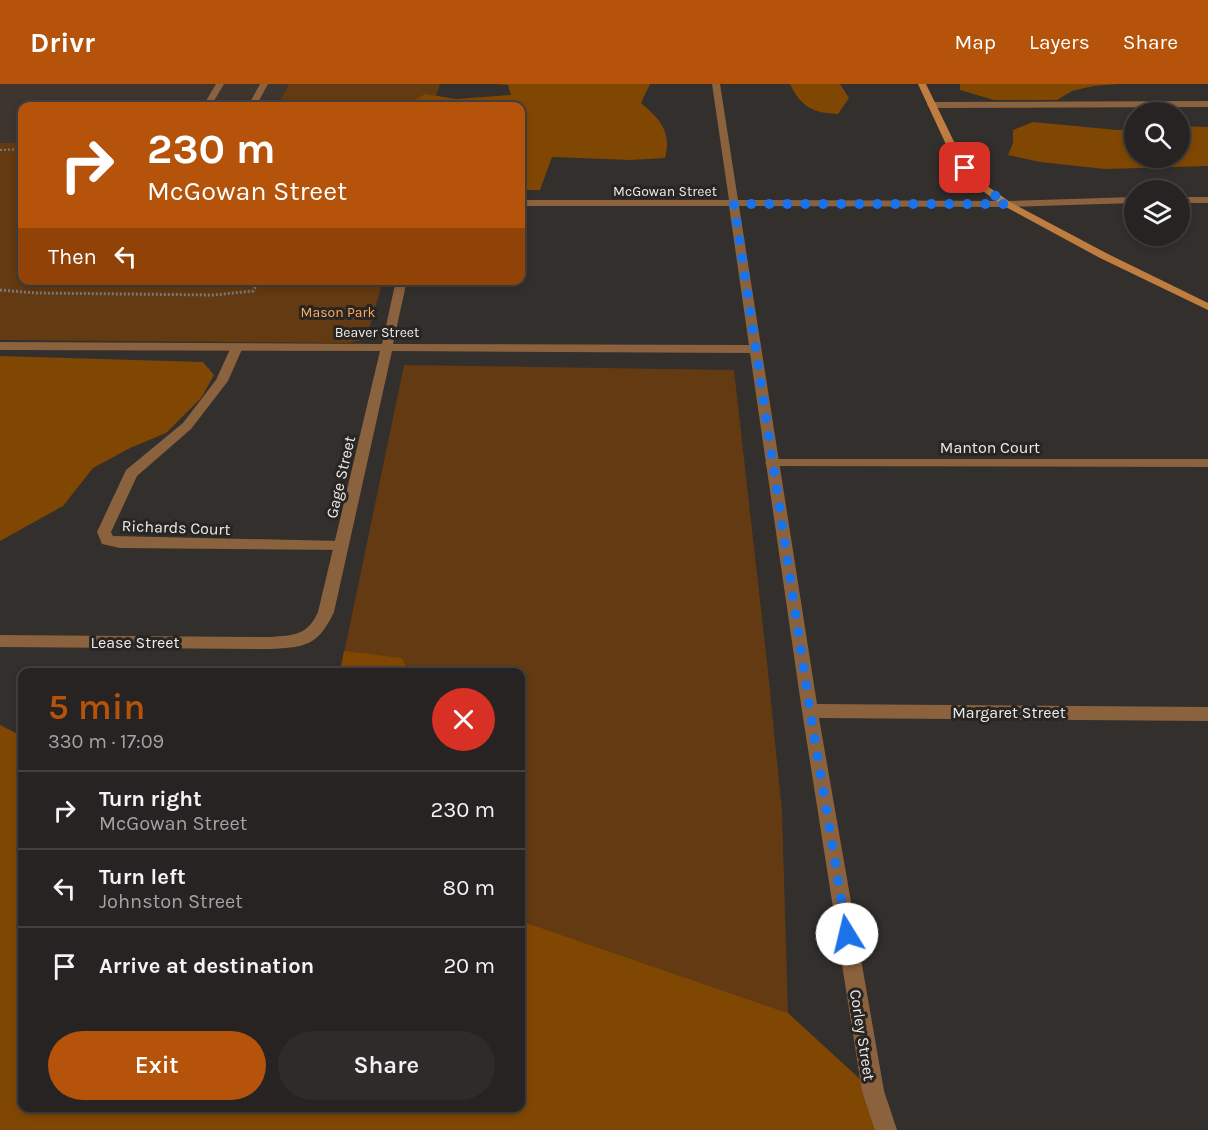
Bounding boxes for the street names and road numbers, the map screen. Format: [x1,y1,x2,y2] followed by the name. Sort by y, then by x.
[613,183,717,200] street label: McGowan Street
[335,324,419,341] street label: Beaver Street
[322,434,359,520] street label: Gage Street
[940,438,1040,457] street label: Manton Court
[121,516,231,539] street label: Richards Court
[91,633,179,652] street label: Lease Street
[952,703,1066,722] street label: Margaret Street
[846,988,879,1082] street label: Corley Street

